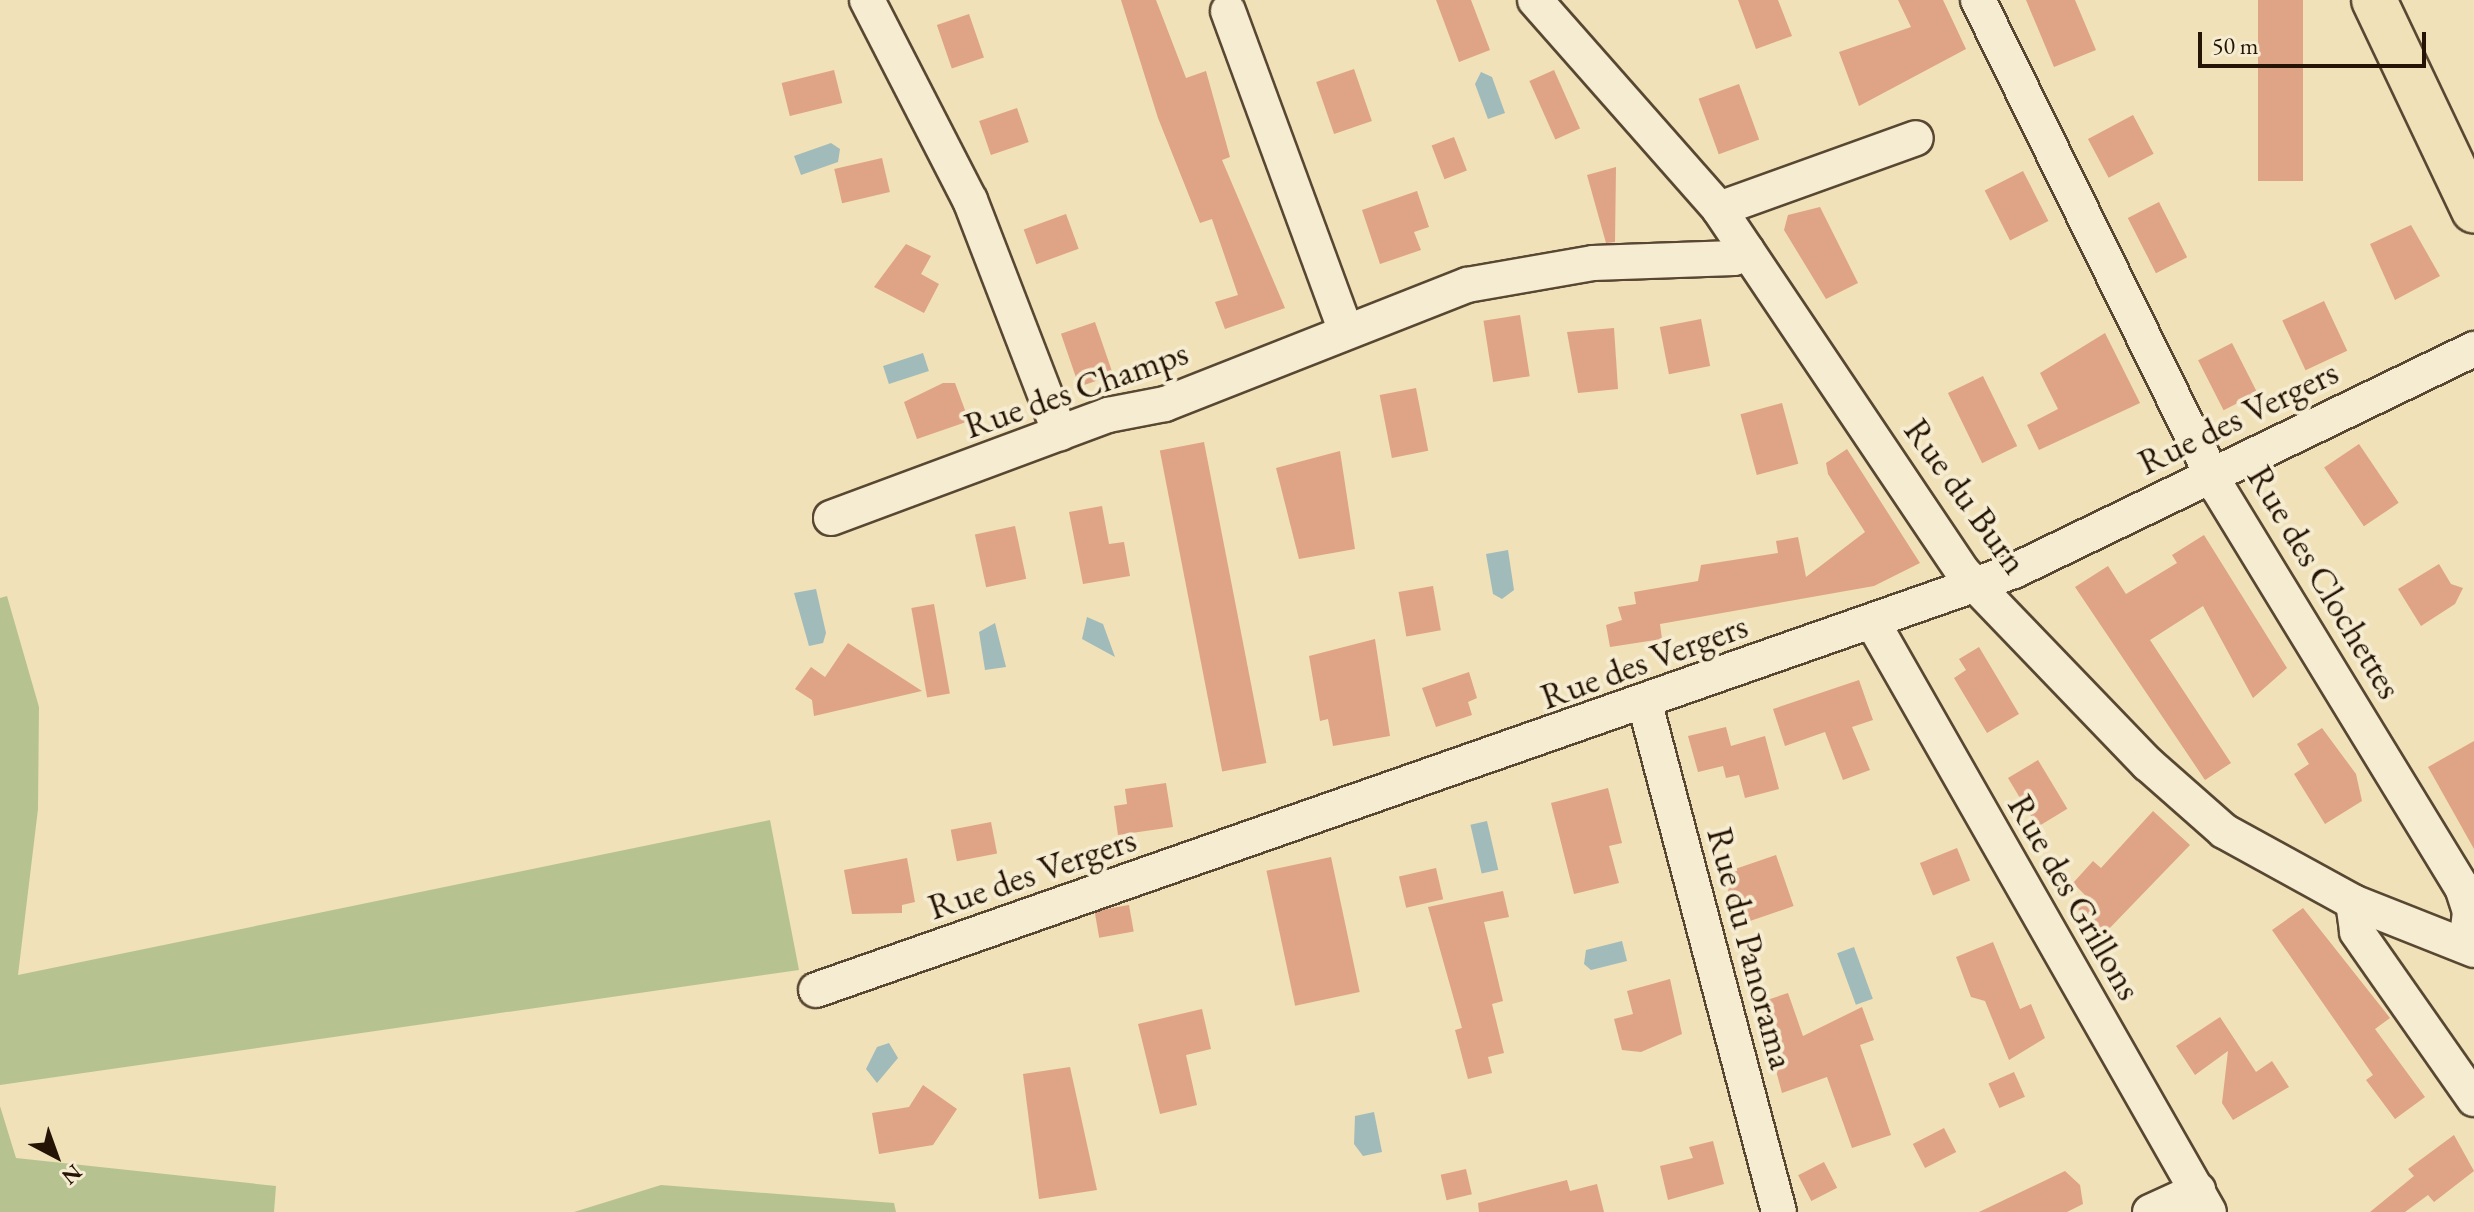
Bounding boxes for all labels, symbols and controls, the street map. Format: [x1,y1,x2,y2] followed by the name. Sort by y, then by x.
[2202,16,2430,66] scale bar
[2212,30,2259,61] text: 50 m
[958,331,1194,447] street label: Rue des Champs
[2131,350,2345,484] street label: Rue des Vergers
[1895,410,2037,582] street label: Rue du Burn
[2238,458,2412,706] street label: Rue des Clochettes
[1535,604,1753,718] street label: Rue des Vergers
[1999,787,2151,1007] street label: Rue des Grillons
[922,817,1142,929] street label: Rue des Vergers
[1698,822,1804,1074] street label: Rue du Panorama
[16,1116,96,1196] north arrow
[56,1158,88,1191] text: N

